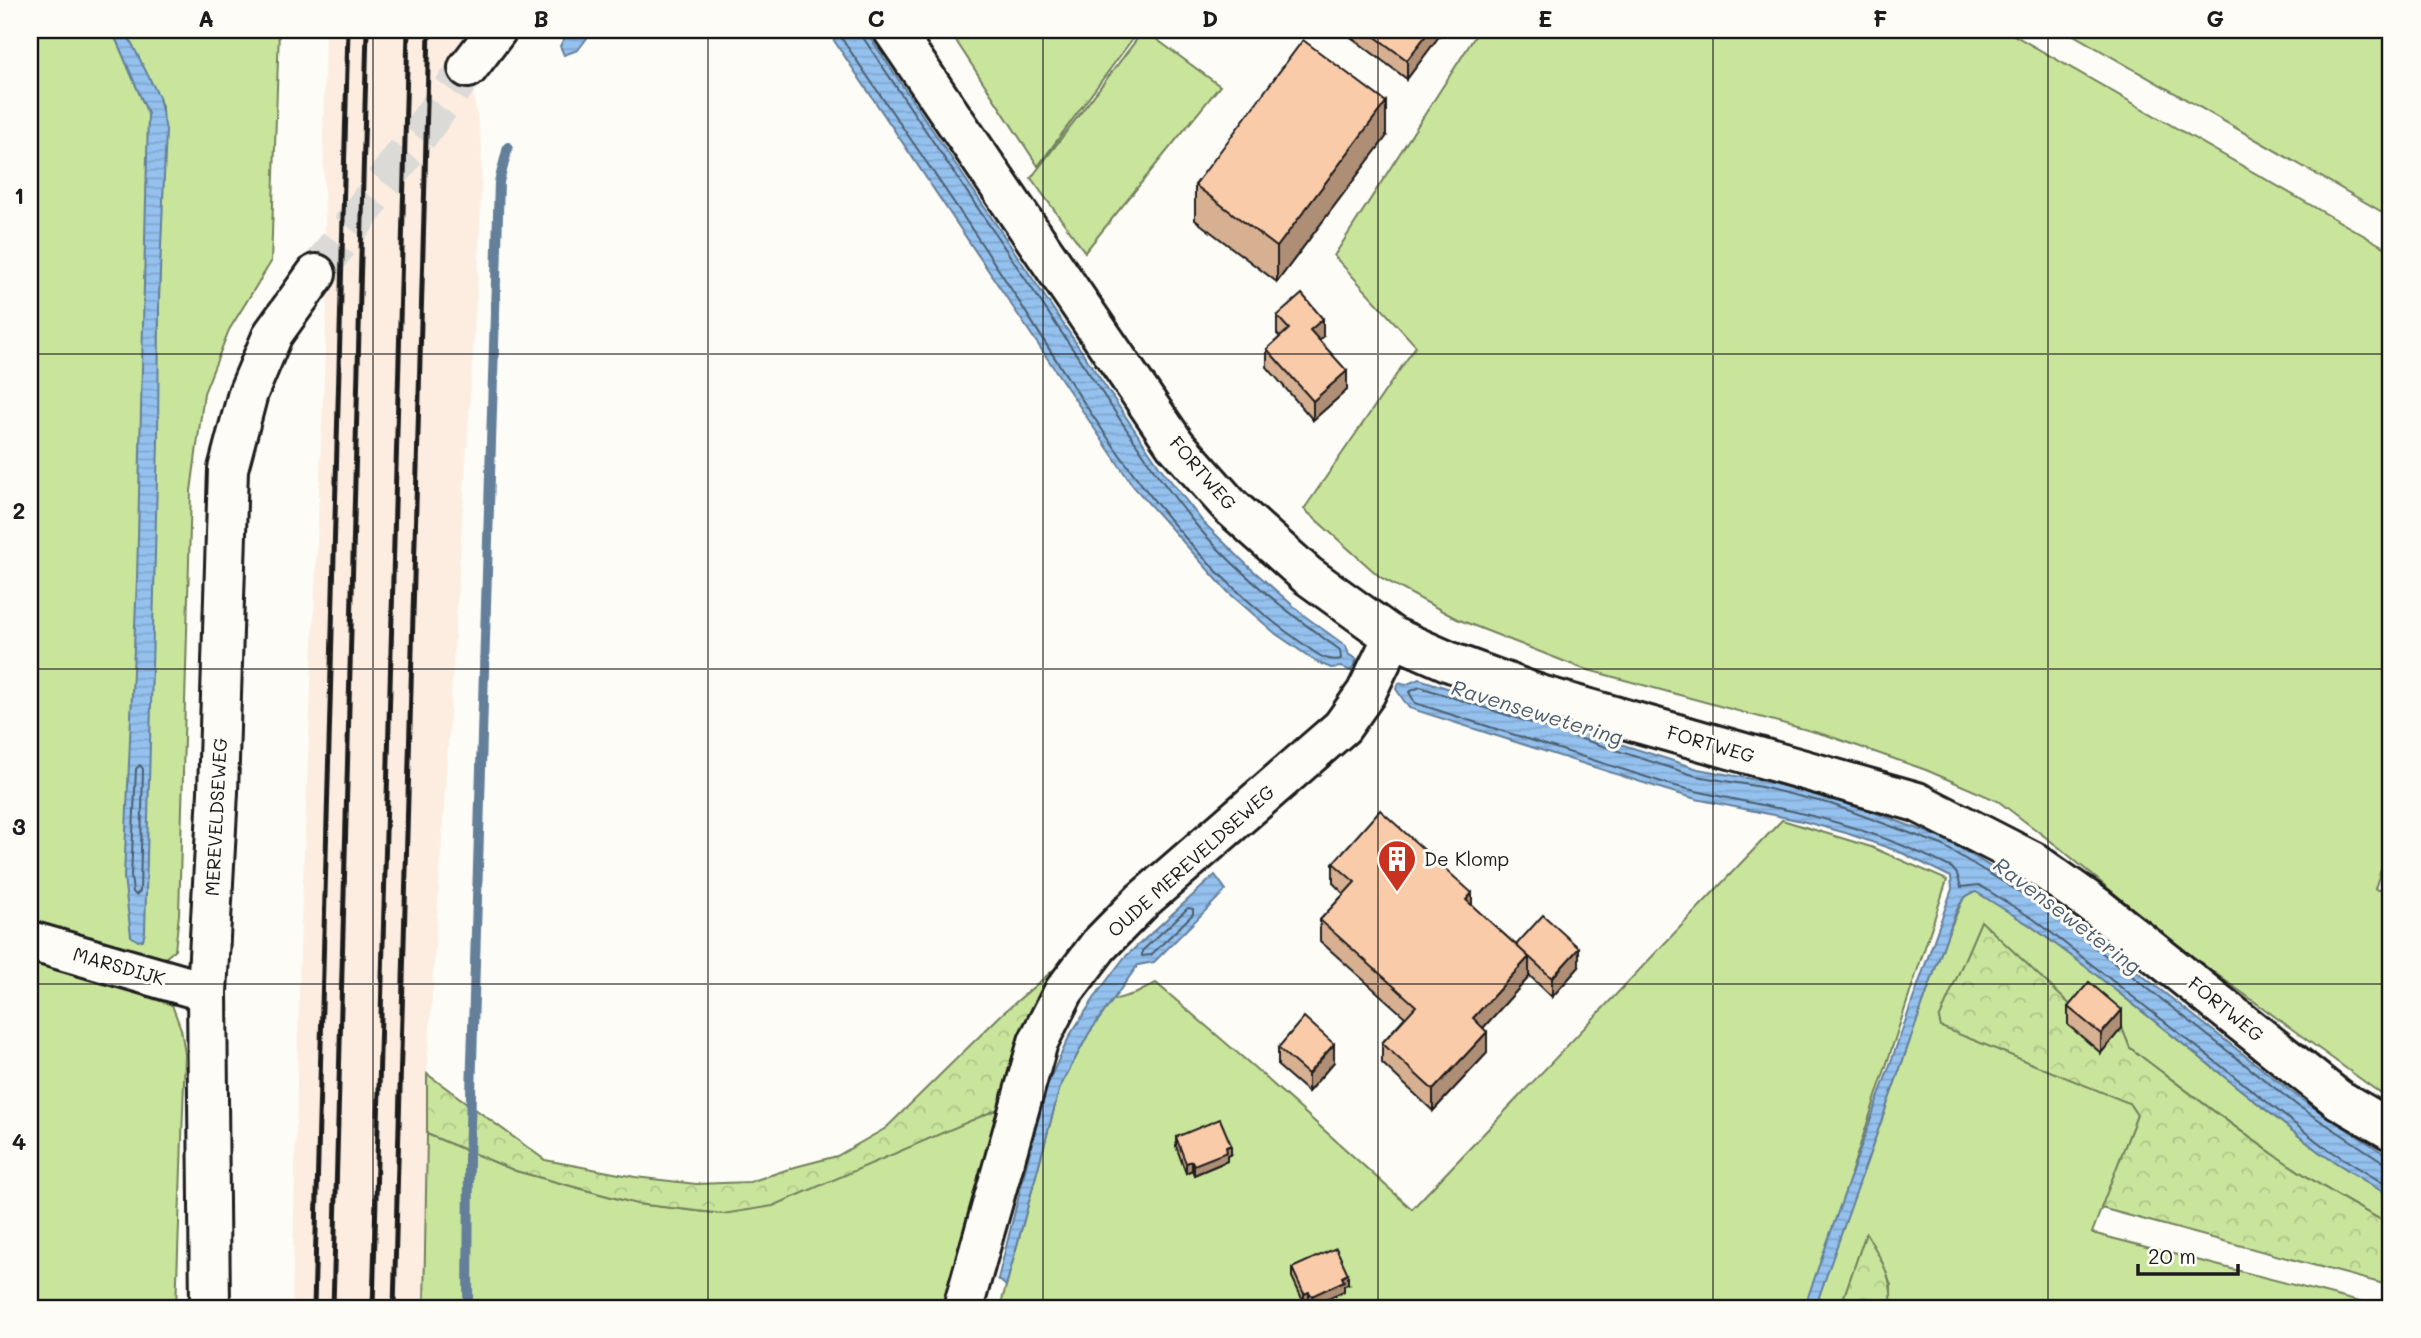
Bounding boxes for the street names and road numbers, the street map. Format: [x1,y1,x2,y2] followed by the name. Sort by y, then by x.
[1164,430,1242,515] street label: FORTWEG
[1664,719,1758,768] street label: FORTWEG
[199,737,232,897] street label: MEREVELDSEWEG
[1102,779,1279,942] street label: OUDE MEREVELDSEWEG
[70,940,168,991] street label: MARSDIJK
[2183,971,2269,1047] street label: FORTWEG

